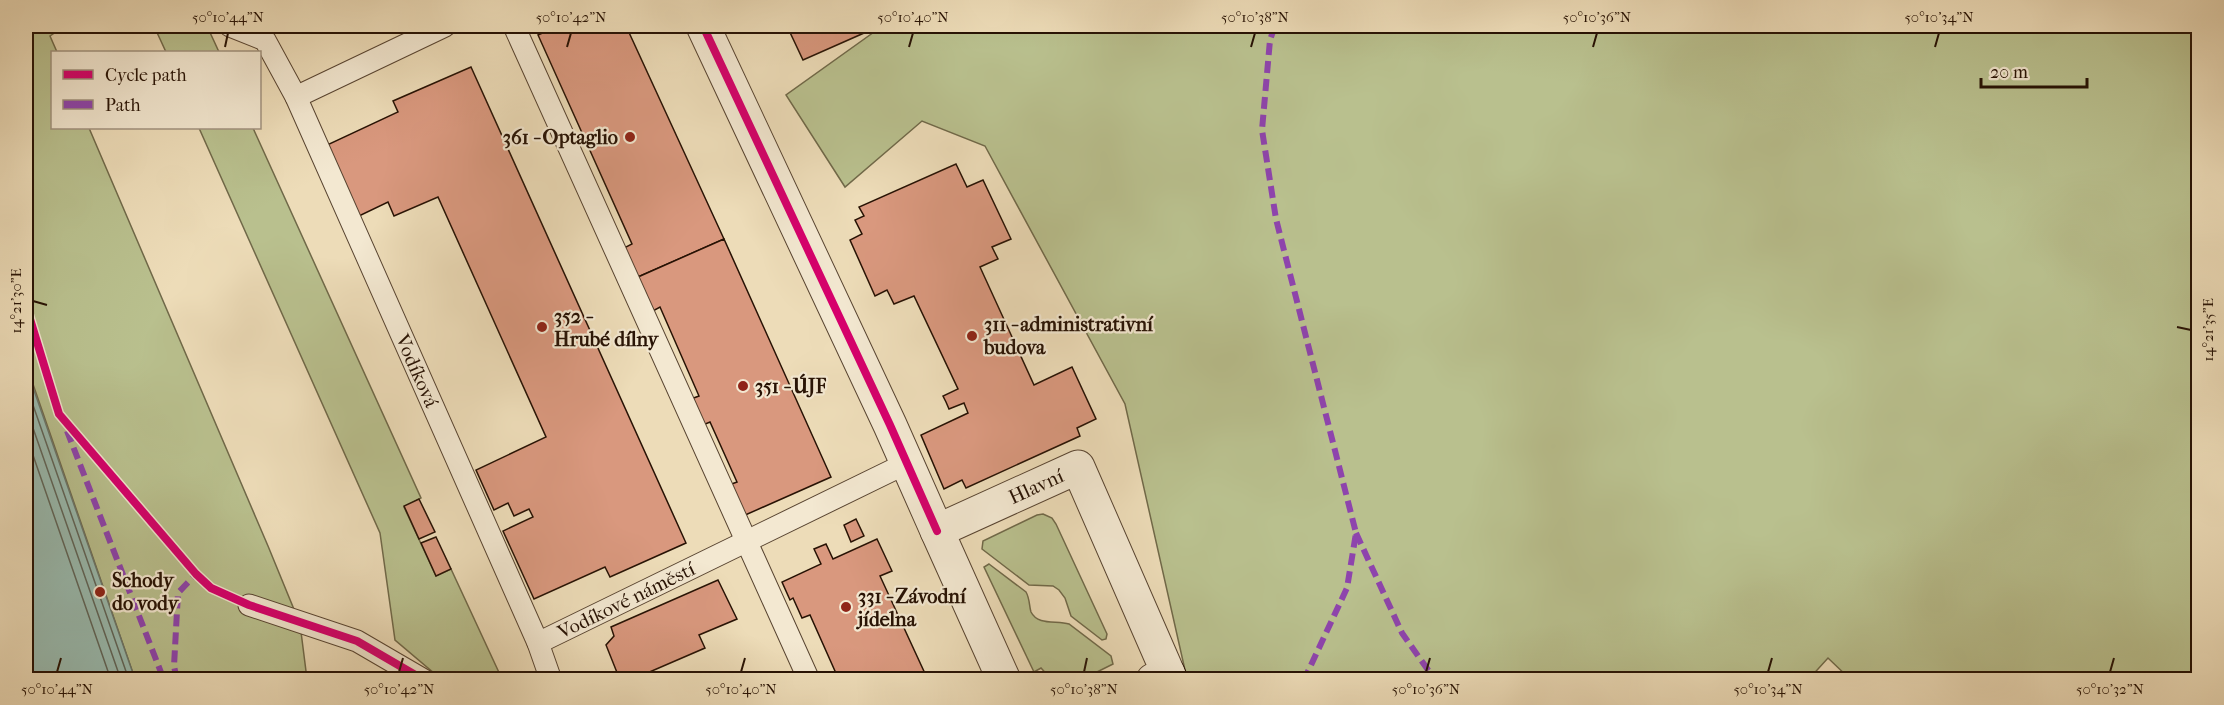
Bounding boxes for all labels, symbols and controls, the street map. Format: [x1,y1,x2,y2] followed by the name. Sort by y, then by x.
[192,8,265,26] text: 50°10'44"N
[536,8,607,26] text: 50°10'42"N
[877,8,949,26] text: 50°10'40"N
[1221,8,1290,26] text: 50°10'38"N
[1563,8,1632,26] text: 50°10'36"N
[1904,8,1974,26] text: 50°10'34"N
[51,51,261,129] legend
[1981,51,2088,89] scale bar
[1990,62,2028,83] text: 20 m
[105,65,186,86] text: Cycle path
[105,95,141,116] text: Path
[503,126,618,149] place label: 361 - Optaglio
[623,130,637,144] marker: 361 - Optaglio
[7,268,25,334] text: 14°21'30"E
[2199,298,2217,362] text: 14°21'35"E
[554,305,660,351] place label: 352 - Hrubé dílny
[983,313,1154,359] place label: 311 - administrativní budova
[535,320,549,334] marker: 352 - Hrubé dílny
[965,329,979,343] marker: 311 - administrativní budova
[391,330,444,412] street label: Vodíková
[755,373,827,398] place label: 351 - ÚJF
[736,379,750,393] marker: 351 - ÚJF
[1005,463,1068,509] street label: Hlavní
[553,556,700,644] street label: Vodíkové náměstí
[112,569,180,615] place label: Schody do vody
[93,585,107,599] marker: Schody do vody
[856,585,967,631] place label: 331 - Závodní jídelna
[839,600,853,614] marker: 331 - Závodní jídelna
[21,680,94,698] text: 50°10'44"N
[364,680,435,698] text: 50°10'42"N
[705,680,777,698] text: 50°10'40"N
[1050,680,1119,698] text: 50°10'38"N
[1392,680,1461,698] text: 50°10'36"N
[1733,680,1803,698] text: 50°10'34"N
[2076,680,2145,698] text: 50°10'32"N

